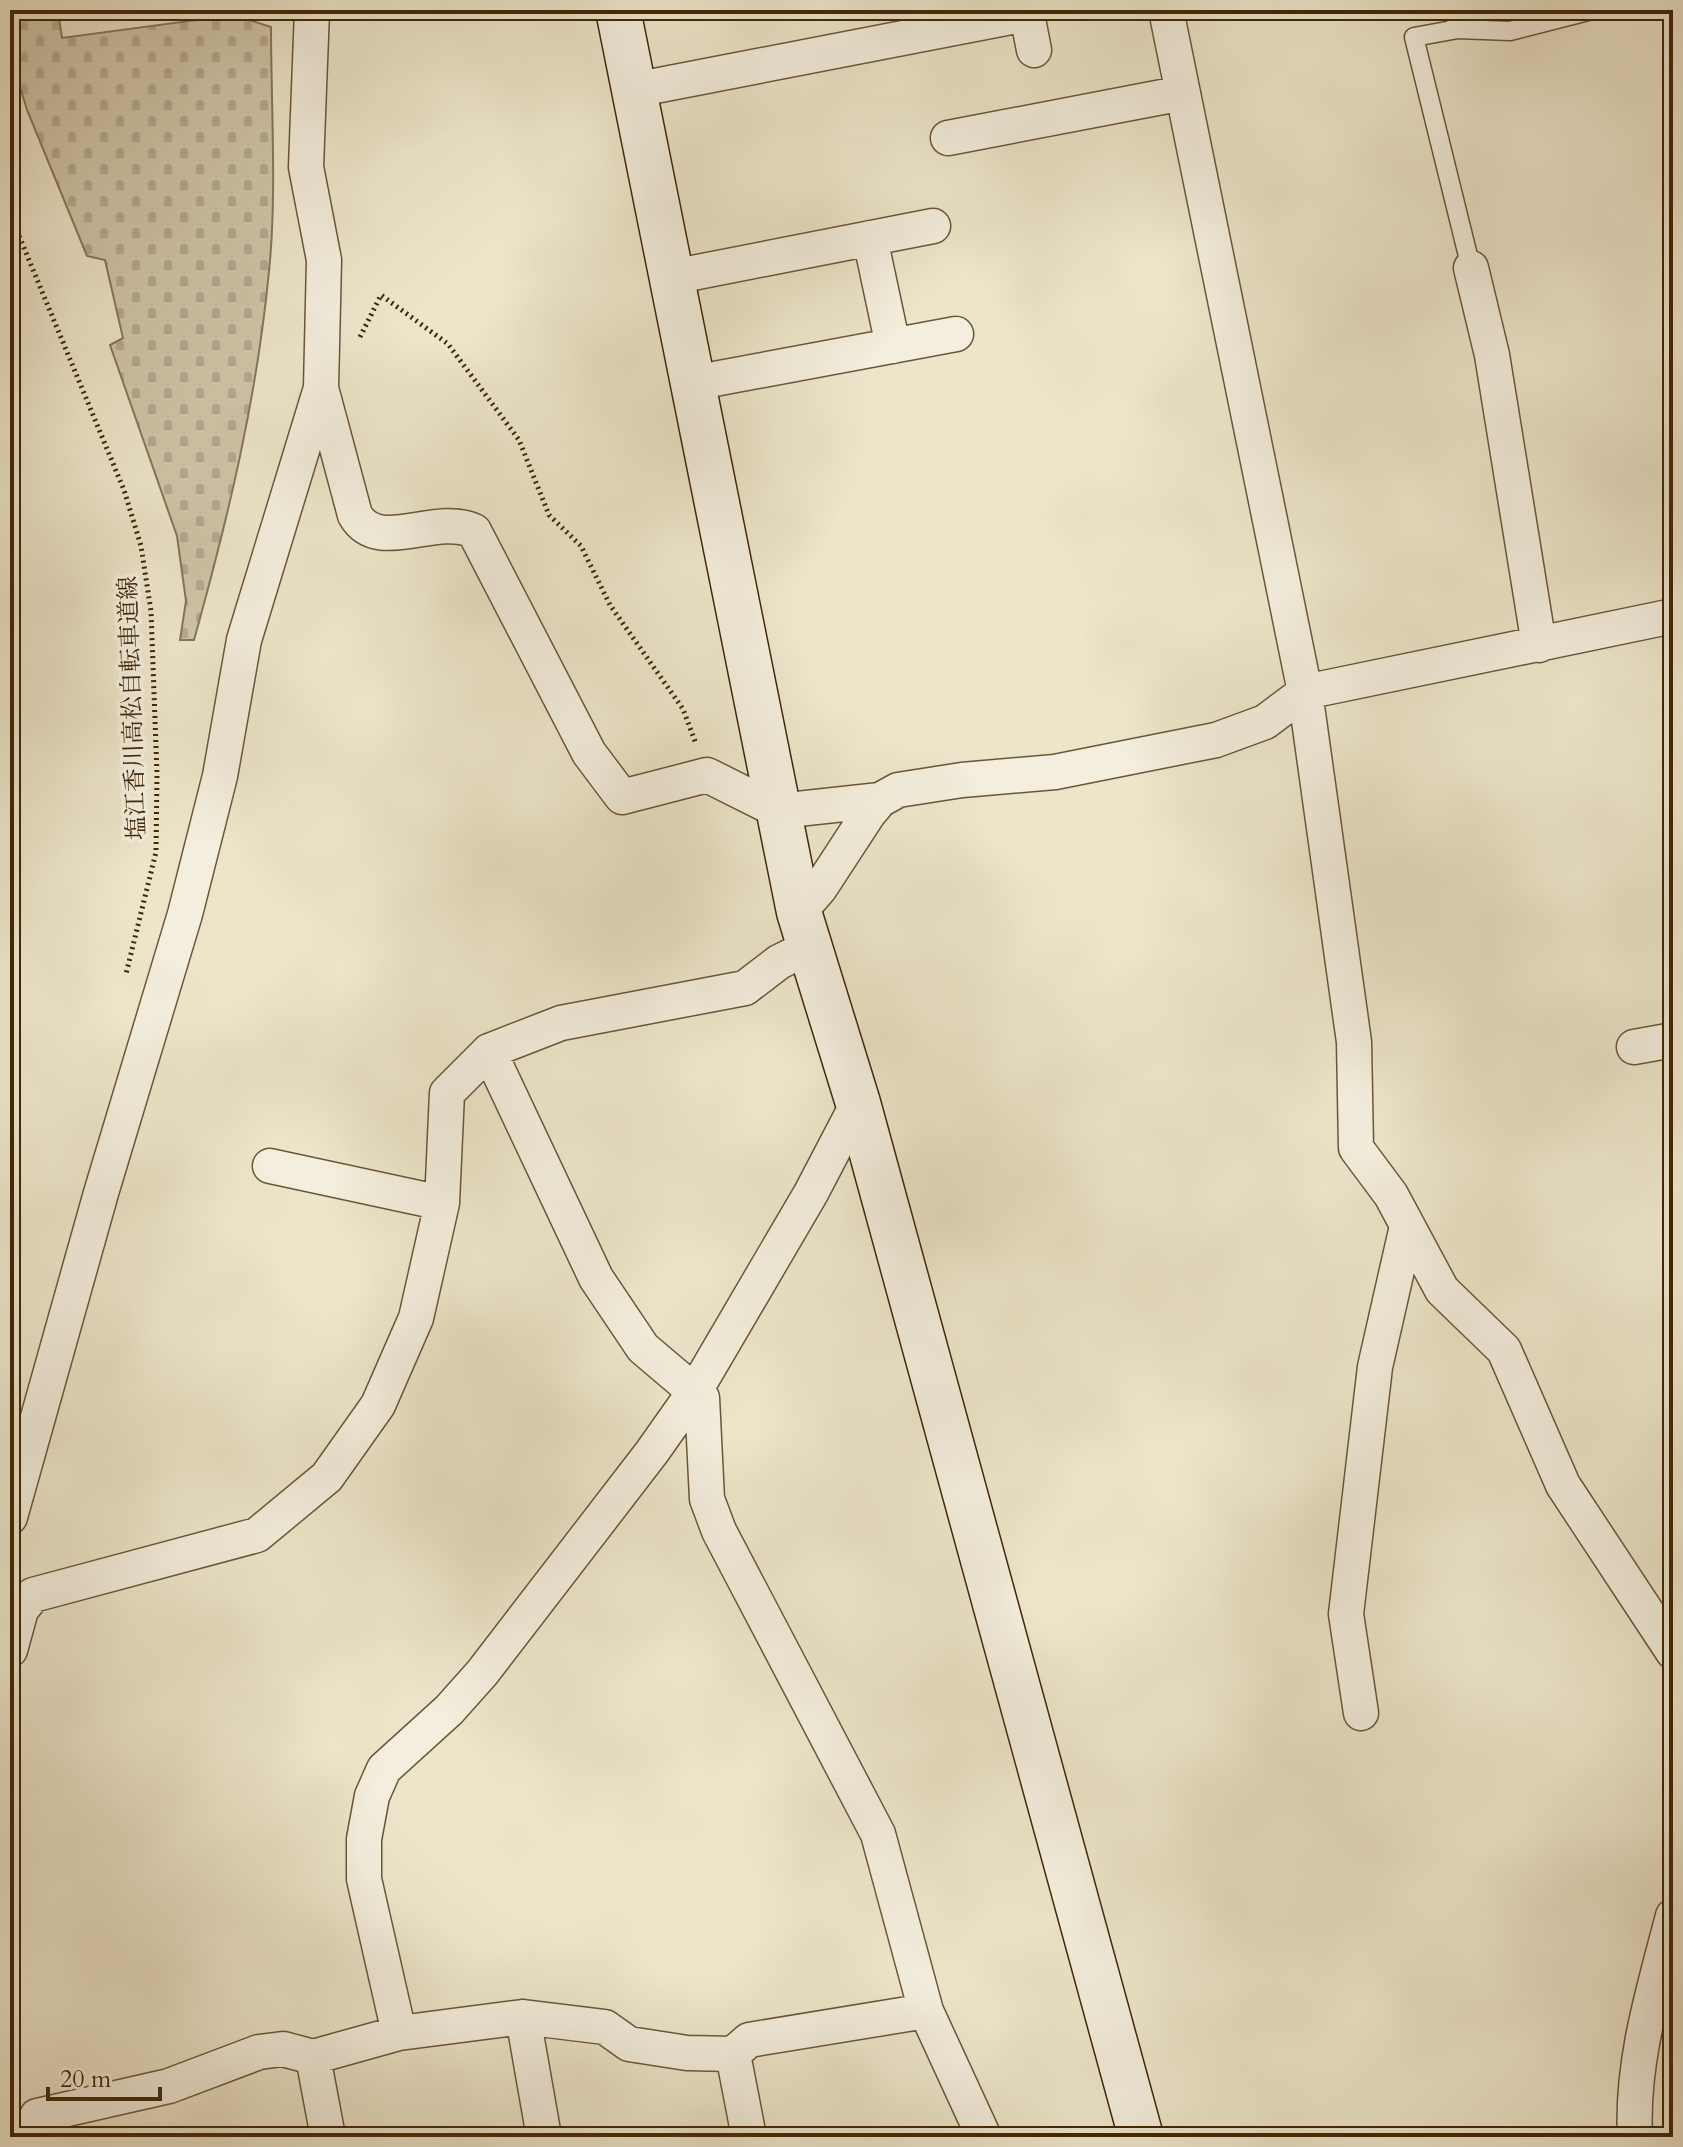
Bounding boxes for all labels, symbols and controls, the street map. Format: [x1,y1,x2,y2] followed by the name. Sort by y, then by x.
[111,575,154,840] street label: 塩江香川高松自転車道線
[48,2051,160,2101] scale bar
[60,2063,112,2096] text: 20 m

